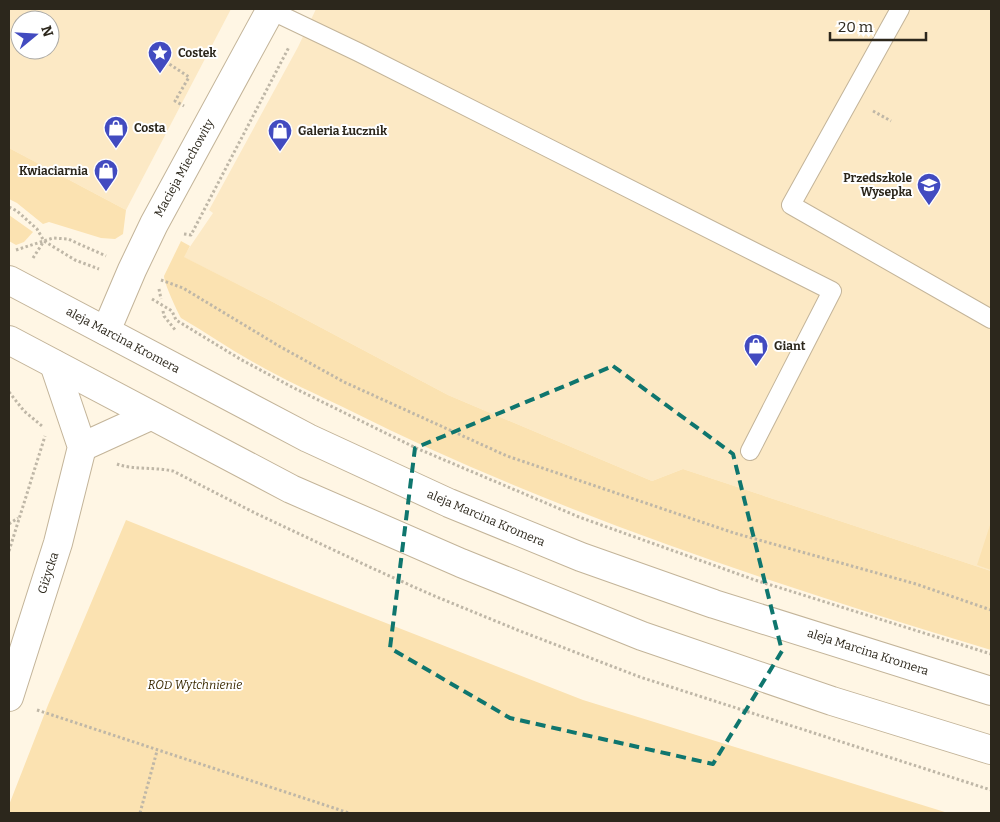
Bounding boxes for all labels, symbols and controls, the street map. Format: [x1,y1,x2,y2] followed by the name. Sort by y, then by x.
[10,10,60,60] north arrow
[830,10,926,42] scale bar
[838,18,874,36] text: 20 m
[37,23,57,39] text: N
[147,40,173,74] place icon: Costek
[178,46,217,60] place label: Costek
[103,115,129,149] shop icon: Costa
[151,116,217,219] street label: Macieja Miechowity
[267,118,293,152] shop icon: Galeria Łucznik
[134,121,166,135] place label: Costa
[298,124,388,138] place label: Galeria Łucznik
[93,158,119,192] shop icon: Kwiaciarnia
[19,164,88,178] place label: Kwiaciarnia
[843,171,912,199] place label: Przedszkole Wysepka
[916,172,942,206] school or university icon: Przedszkole Wysepka
[64,304,183,376] street label: aleja Marcina Kromera
[743,333,769,367] shop icon: Giant
[774,339,806,353] place label: Giant
[425,487,547,549] street label: aleja Marcina Kromera
[35,550,61,596] street label: Giżycka
[806,626,931,678] street label: aleja Marcina Kromera
[148,678,242,692] park label: ROD Wytchnienie

